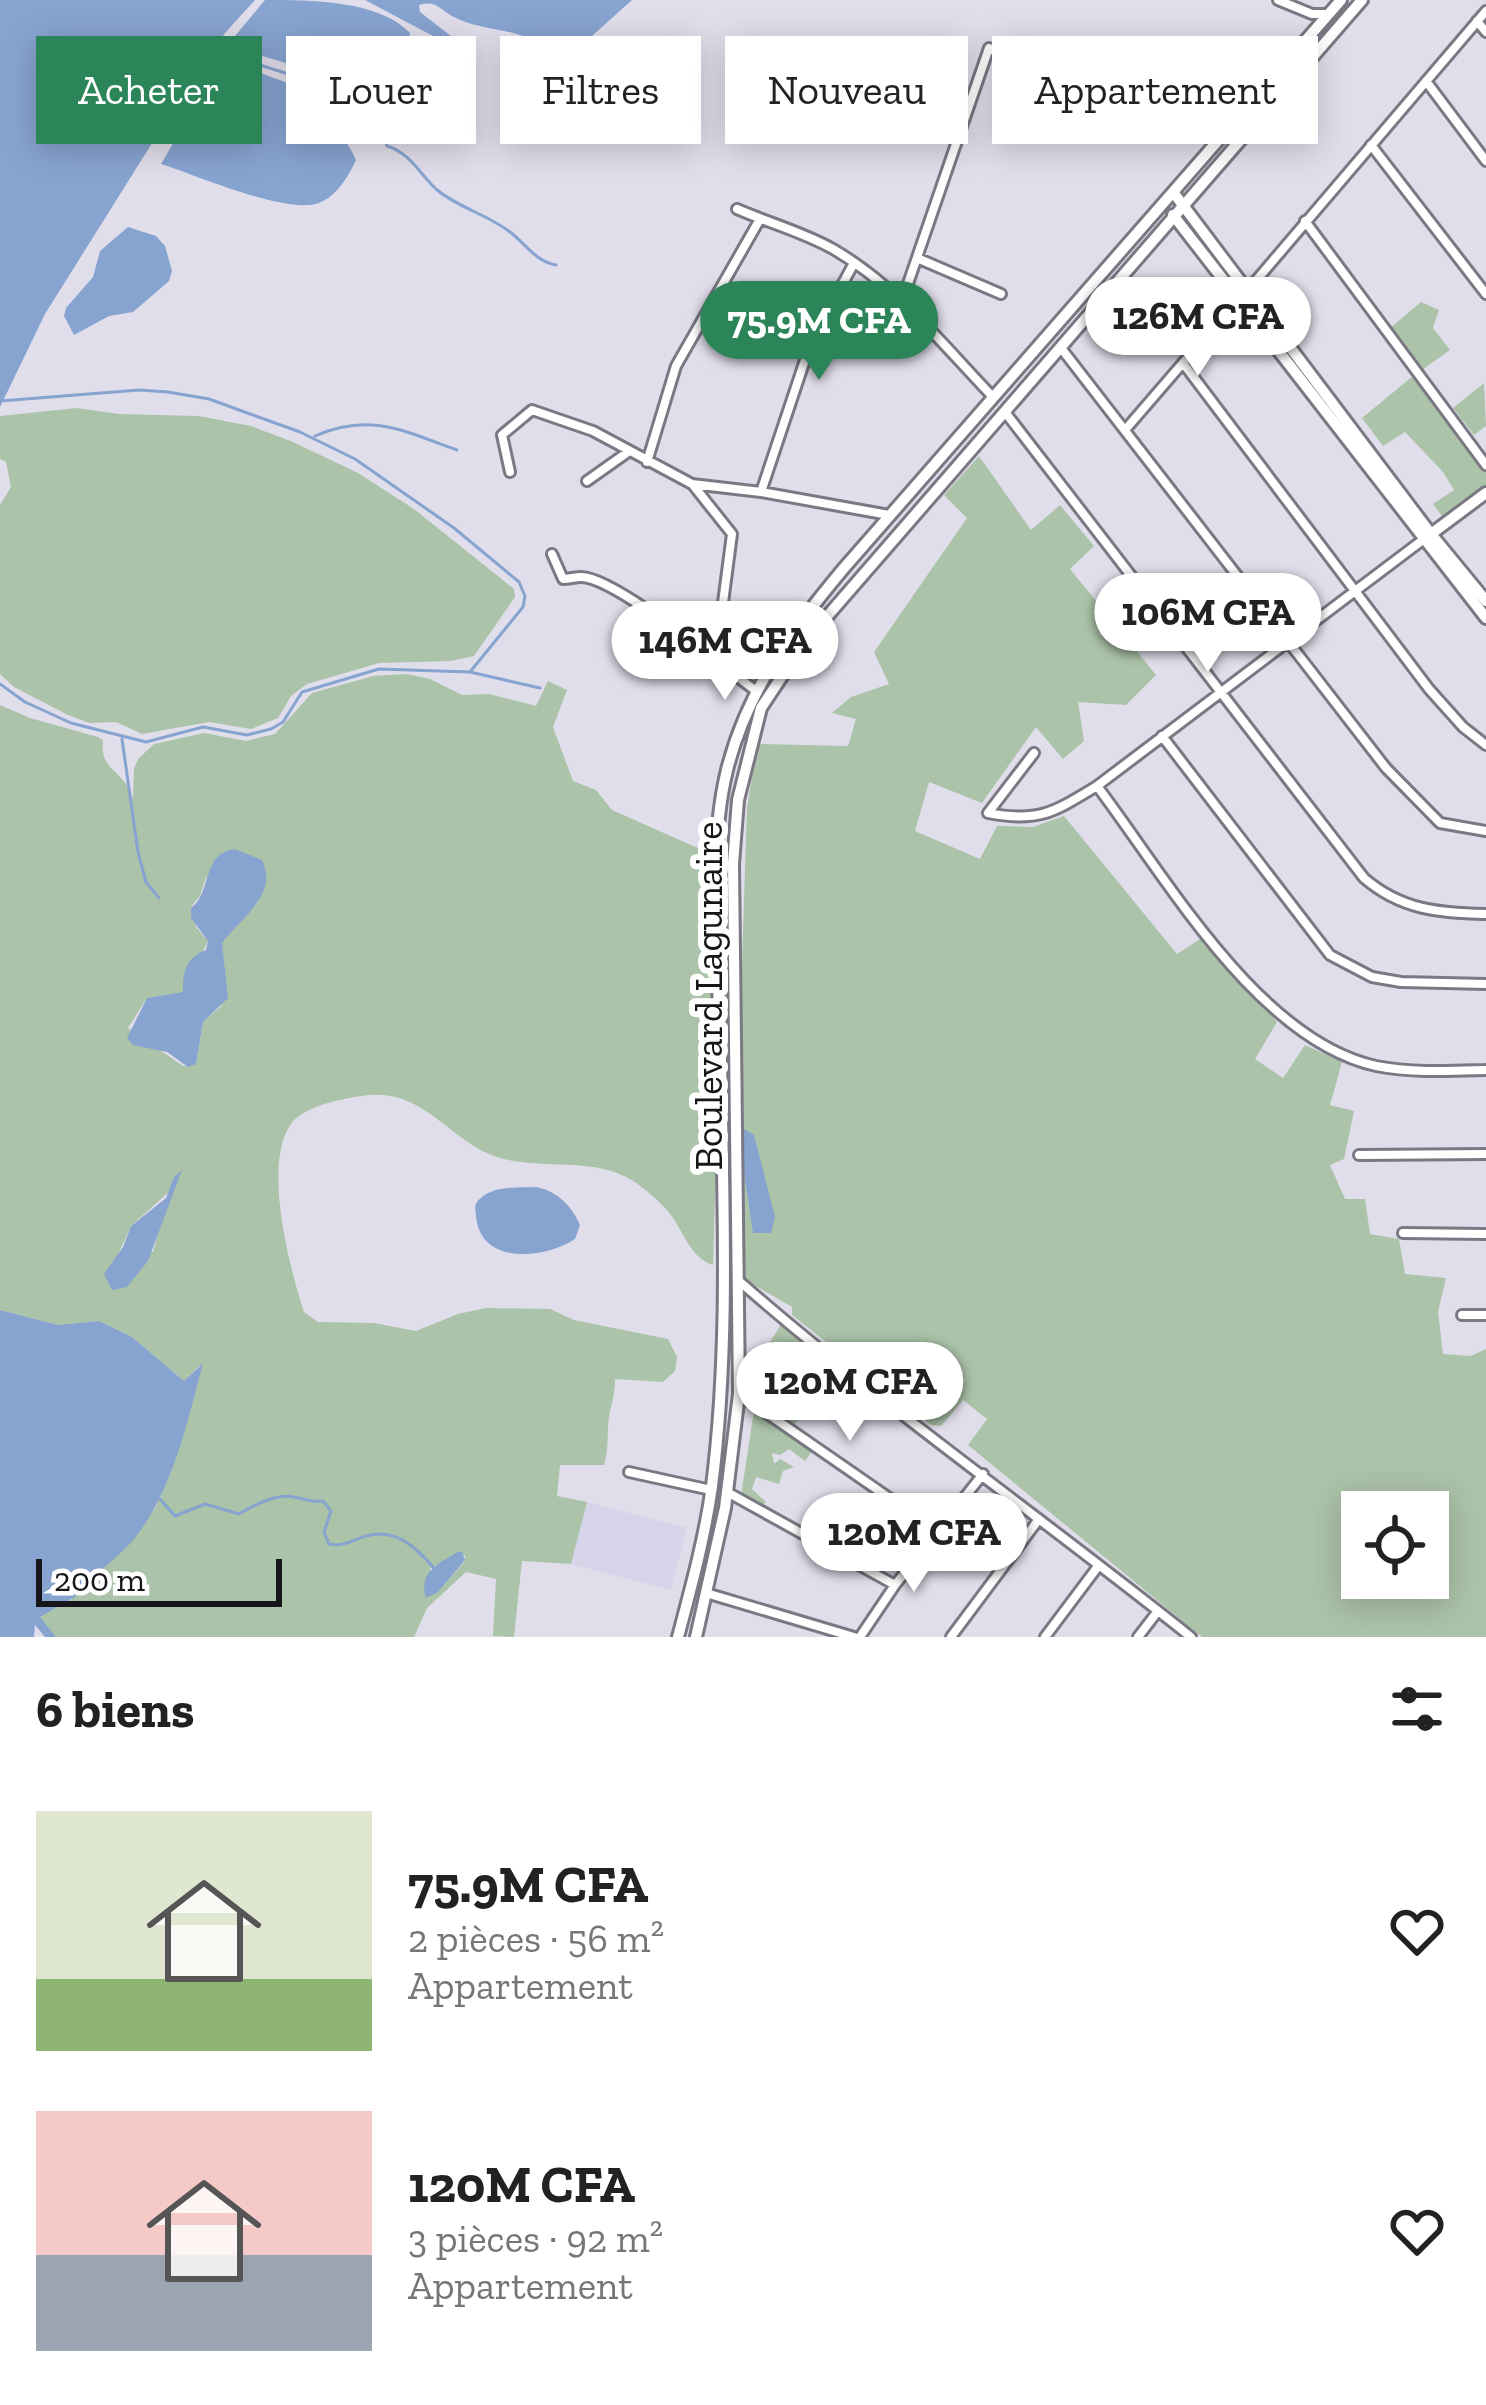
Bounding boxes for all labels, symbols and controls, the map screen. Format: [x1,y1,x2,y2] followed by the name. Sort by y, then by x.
[36,36,262,144] chip: Acheter
[286,36,476,144] chip: Louer
[500,36,701,144] chip: Filtres
[725,36,968,144] chip: Nouveau
[992,36,1318,144] chip: Appartement
[1074,277,1322,379] pin: 126M CFA
[682,281,956,383] pin: 75.9M CFA
[1112,292,1284,339] text: 126M CFA
[727,296,911,343] text: 75.9M CFA
[1084,573,1332,675] pin: 106M CFA
[1121,588,1295,635] text: 106M CFA
[601,601,849,703] pin: 146M CFA
[638,616,812,663] text: 146M CFA
[685,822,732,1170] street label: Boulevard Lagunaire
[726,1342,974,1444] pin: 120M CFA
[763,1357,937,1404] text: 120M CFA
[1341,1491,1449,1599] map controls
[1341,1491,1449,1599] button: locate
[790,1493,1038,1595] pin: 120M CFA
[827,1508,1001,1555] text: 120M CFA
[36,1553,282,1606] scale bar
[54,1560,145,1599] text: 200 m
[1384,1676,1450,1742] icon: filters
[36,1679,195,1740] text: 6 biens
[408,1854,648,1915] text: 75.9M CFA
[132,1859,276,2003] icon: home
[1384,1898,1450,1964] icon: heart
[408,1915,664,1962] text: 2 pièces · 56 m²
[408,1962,633,2009] text: Appartement
[408,2154,635,2215] text: 120M CFA
[132,2159,276,2303] icon: home
[1384,2198,1450,2264] icon: heart
[408,2215,663,2262] text: 3 pièces · 92 m²
[408,2262,633,2309] text: Appartement

